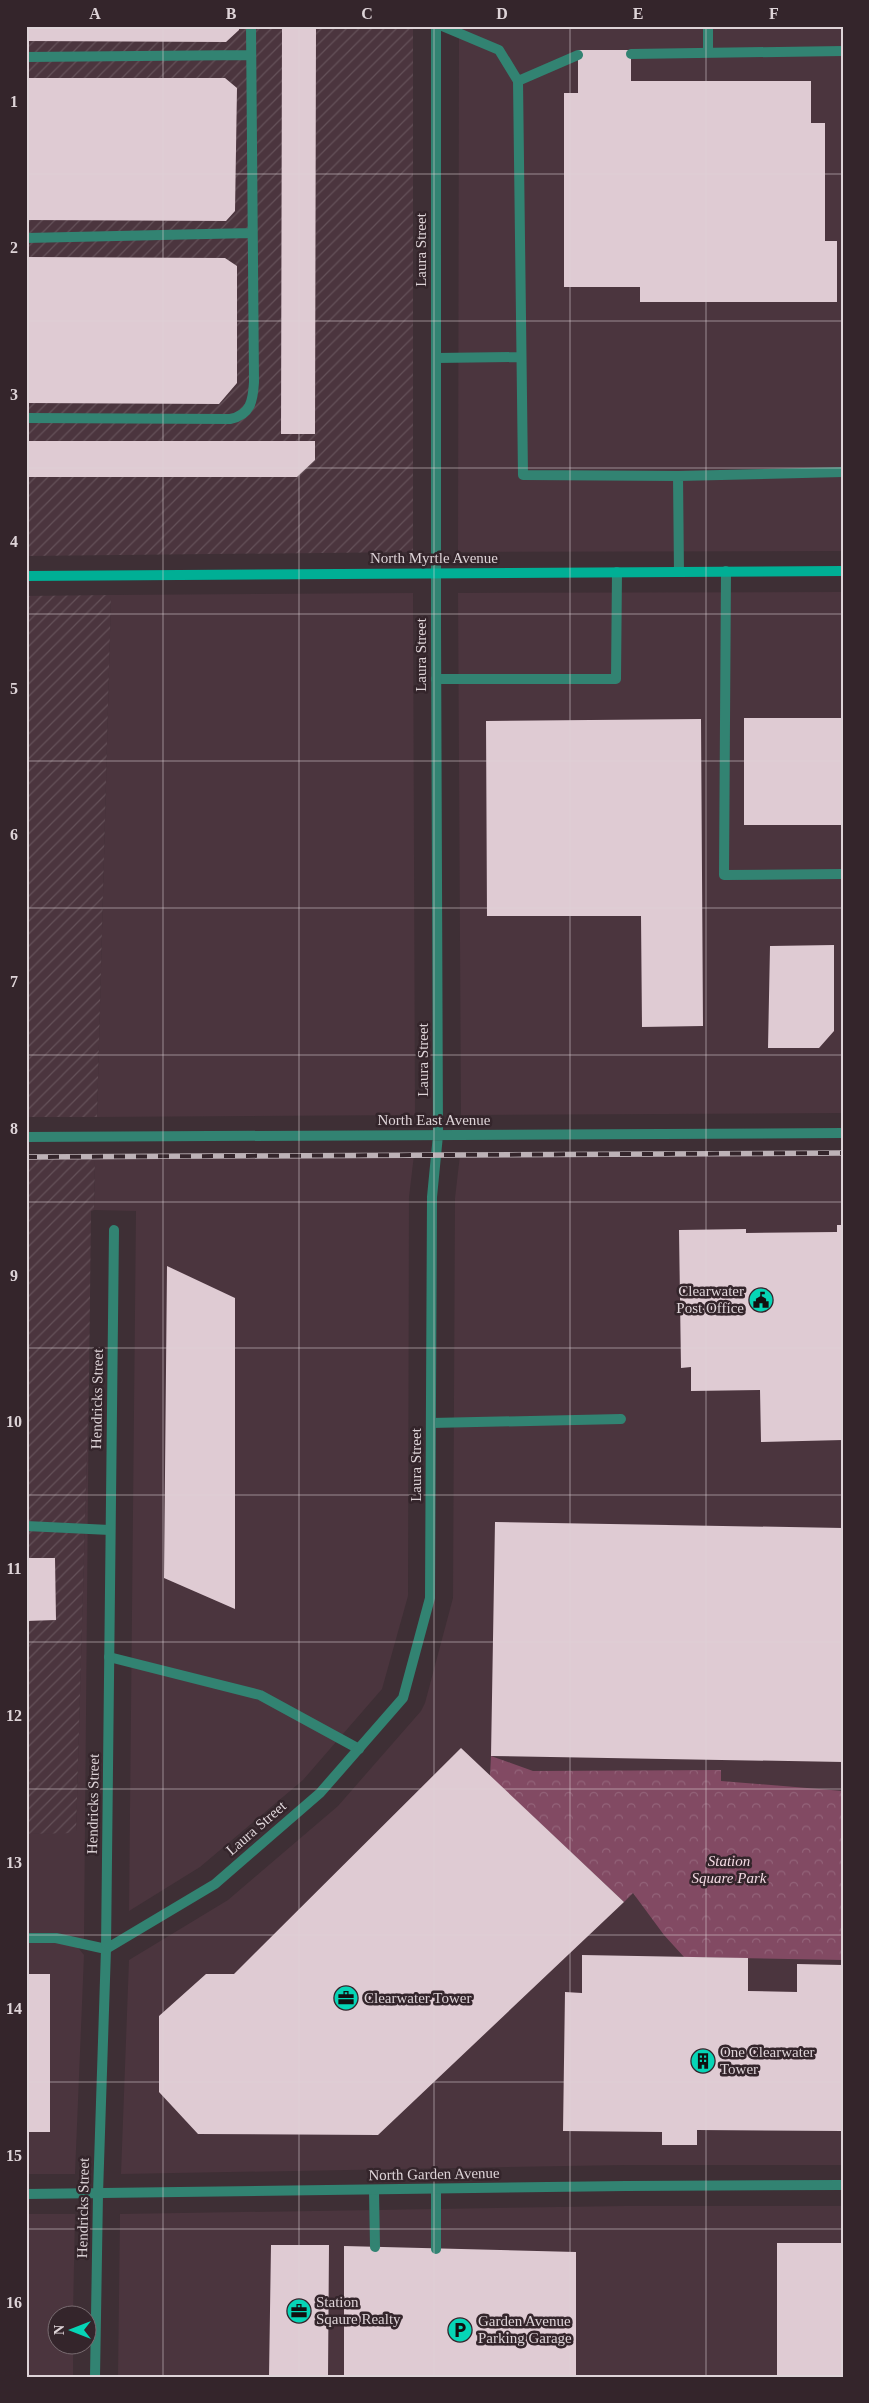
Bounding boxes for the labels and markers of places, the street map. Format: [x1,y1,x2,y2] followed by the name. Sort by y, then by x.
[676,1283,744,1316] place label: Clearwater Post Office
[748,1287,774,1313] public building icon: Clearwater Post Office
[333,1985,359,2011] office icon: Clearwater Tower
[364,1990,471,2006] place label: Clearwater Tower
[720,2044,815,2077] place label: One Clearwater Tower
[690,2048,716,2074] building icon: One Clearwater Tower
[316,2294,401,2327] place label: Station Sqaure Realty
[286,2298,312,2324] office icon: Station Sqaure Realty
[478,2313,572,2346] place label: Garden Avenue Parking Garage
[447,2317,473,2343] parking icon: Garden Avenue Parking Garage

